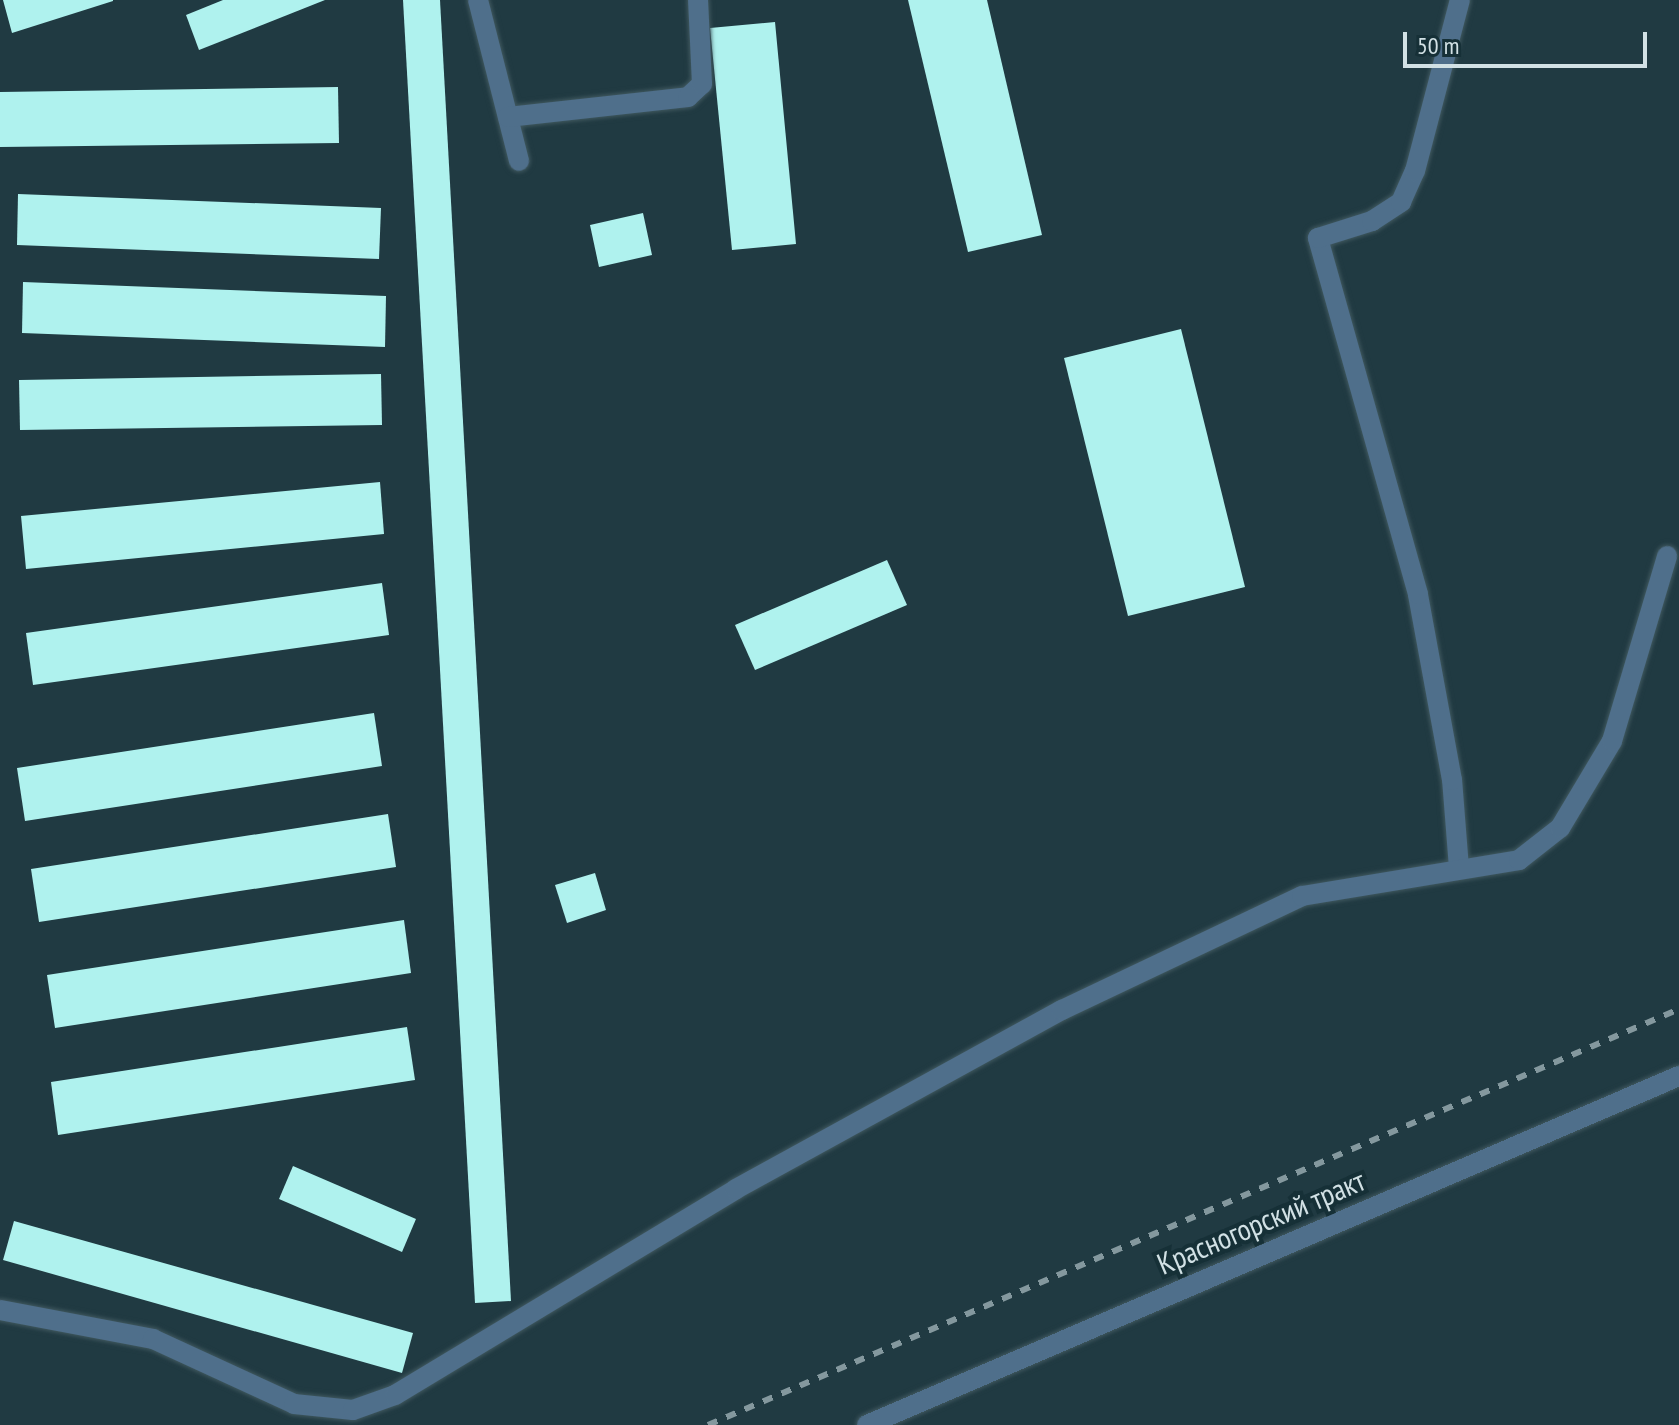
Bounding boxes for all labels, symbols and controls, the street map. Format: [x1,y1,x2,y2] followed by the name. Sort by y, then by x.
[1407,16,1651,66] scale bar
[1417,30,1459,61] text: 50 m
[1152,1162,1370,1282] street label: Красногорский тракт

